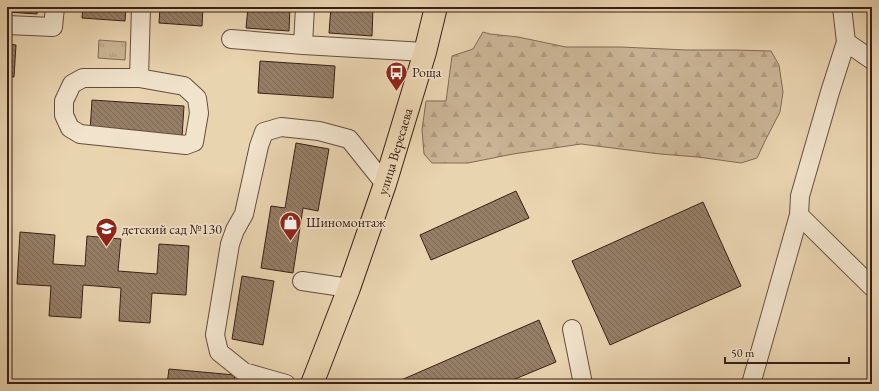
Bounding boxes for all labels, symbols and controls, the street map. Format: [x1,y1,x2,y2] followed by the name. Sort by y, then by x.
[383,59,409,92] bus stop icon: Роща
[412,63,442,81] place label: Роща
[373,105,417,197] street label: улица Вересаева
[278,209,304,242] shop icon: Шиномонтаж
[306,213,386,231] place label: Шиномонтаж
[93,216,119,249] school or university icon: детский сад №130
[122,220,222,238] place label: детский сад №130
[725,339,849,365] scale bar
[731,345,755,361] text: 50 m

